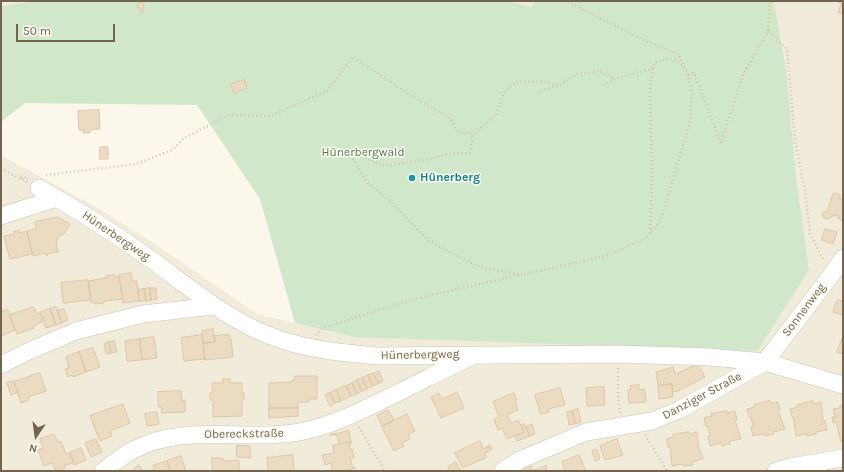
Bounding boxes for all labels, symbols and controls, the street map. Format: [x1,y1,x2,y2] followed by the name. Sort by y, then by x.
[18,16,117,42] scale bar
[23,24,51,38] text: 50 m
[322,146,404,160] park label: Hünerbergwald
[420,171,480,185] place label: Hünerberg
[407,173,417,183] marker: Hünerberg
[79,208,153,264] street label: Hünerbergweg
[779,280,829,340] street label: Sonnenweg
[380,347,460,363] street label: Hünerbergweg
[660,369,744,423] street label: Danziger Straße
[16,416,56,456] north arrow
[204,426,284,442] street label: Obereckstraße
[28,441,39,455] text: N

